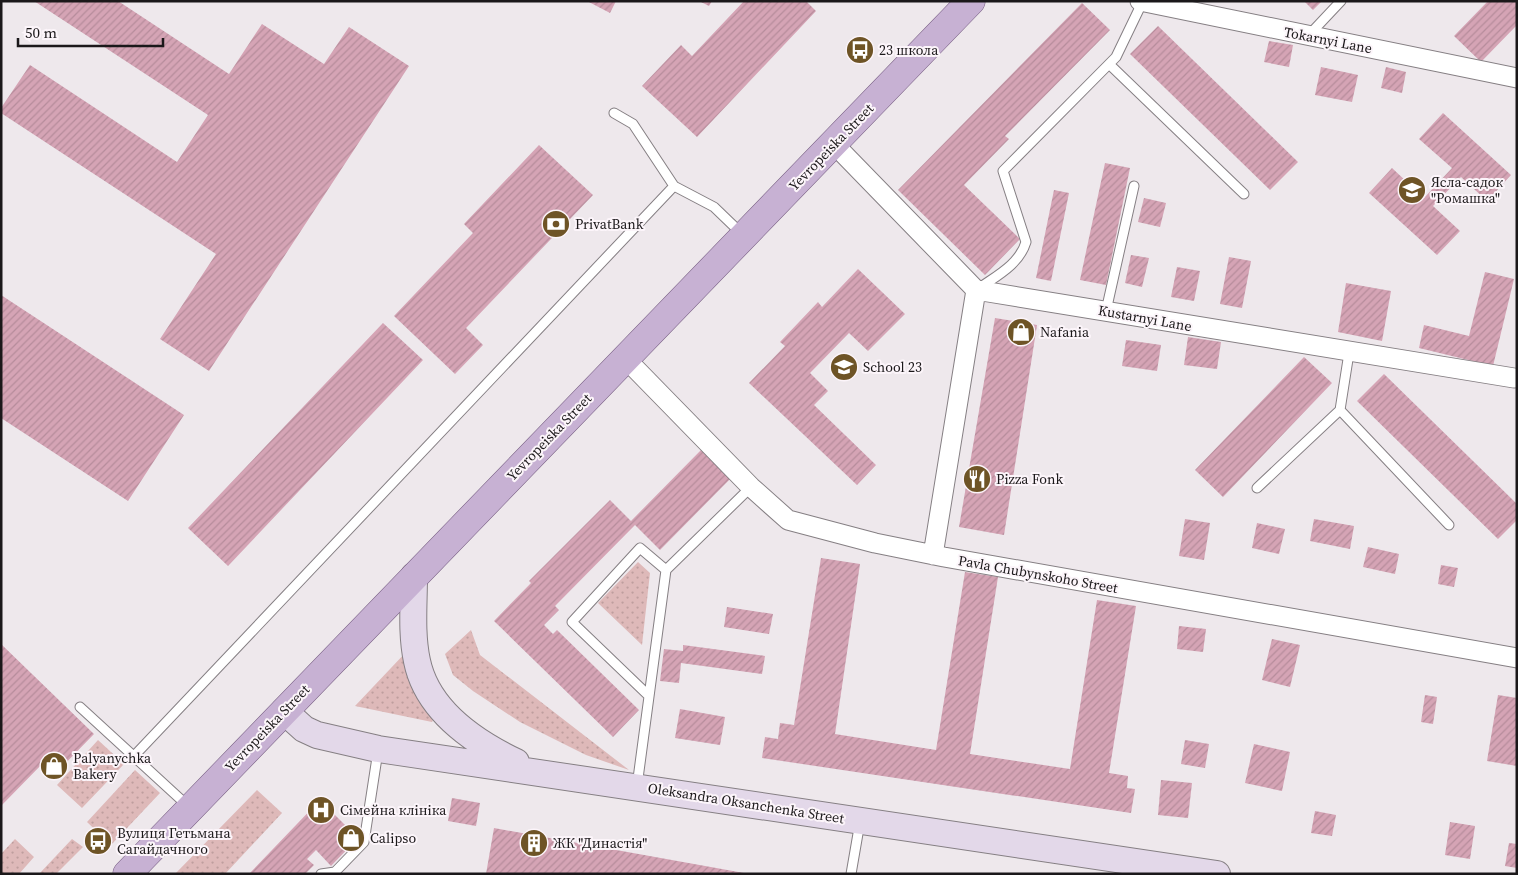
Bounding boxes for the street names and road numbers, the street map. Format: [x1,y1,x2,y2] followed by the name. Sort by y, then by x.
[1282,22,1374,58] street label: Tokarnyi Lane
[784,98,878,195] street label: Yevropeiska Street
[1097,300,1193,336] street label: Kustarnyi Lane
[502,388,596,485] street label: Yevropeiska Street
[957,550,1120,598] street label: Pavla Chubynskoho Street
[220,679,314,776] street label: Yevropeiska Street
[647,778,846,828] street label: Oleksandra Oksanchenka Street

